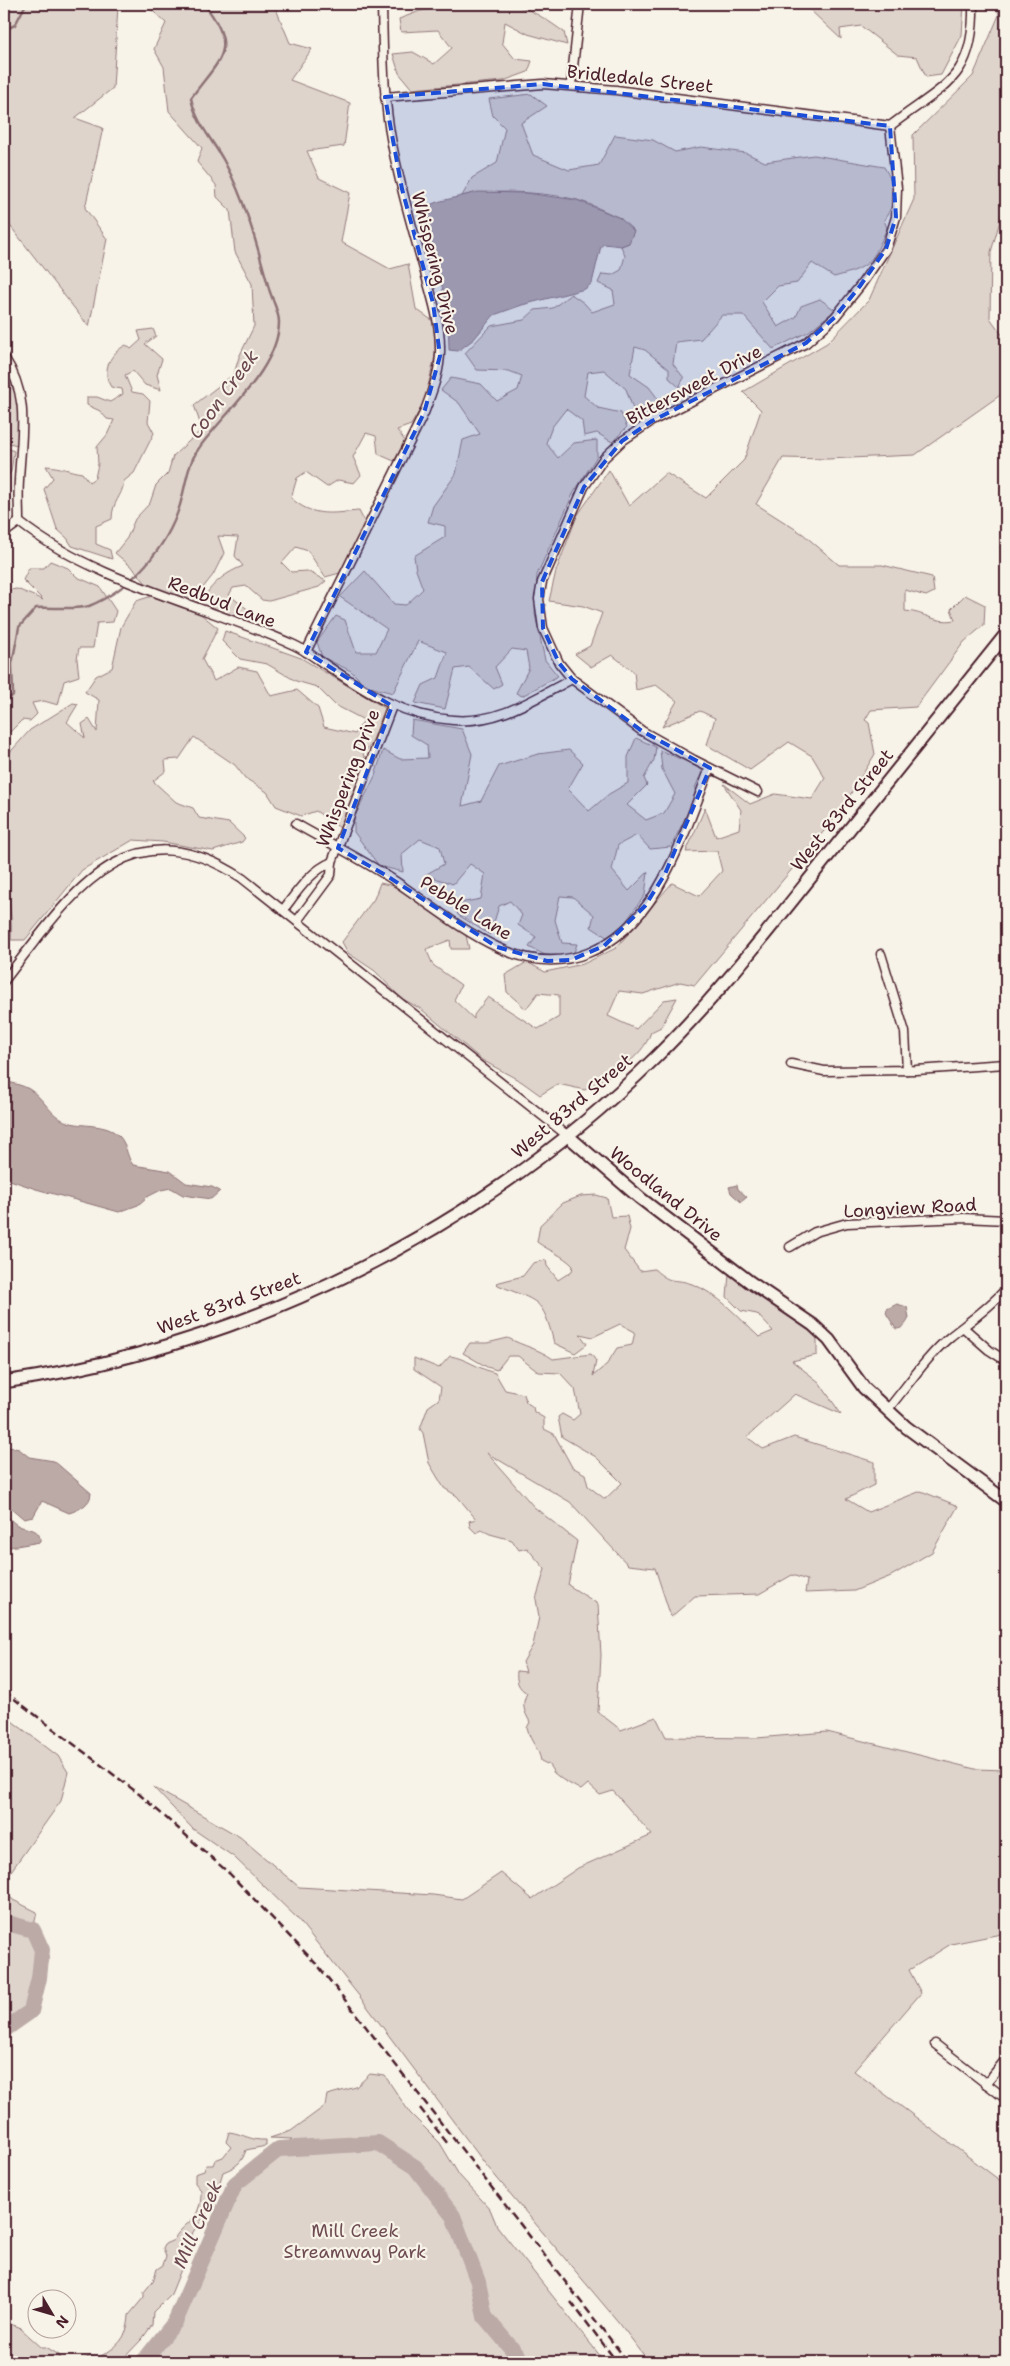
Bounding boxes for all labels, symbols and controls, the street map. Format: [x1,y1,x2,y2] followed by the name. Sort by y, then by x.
[566,59,714,99] street label: Bridledale Street
[406,189,464,337] street label: Whispering Drive
[622,339,766,431] street label: Bittersweet Drive
[183,345,264,444] water label: Coon Creek
[165,570,279,634] street label: Redbud Lane
[311,705,385,851] street label: Whispering Drive
[785,744,899,876] street label: West 83rd Street
[415,870,517,946] street label: Pebble Lane
[506,1048,638,1164] street label: West 83rd Street
[604,1141,728,1247] street label: Woodland Drive
[843,1193,977,1223] street label: Longview Road
[154,1266,304,1340] street label: West 83rd Street
[167,2176,228,2272] water label: Mill Creek
[284,2219,426,2264] park label: Mill Creek Streamway Park
[28,2288,78,2338] north arrow
[52,2312,73,2332] text: N

